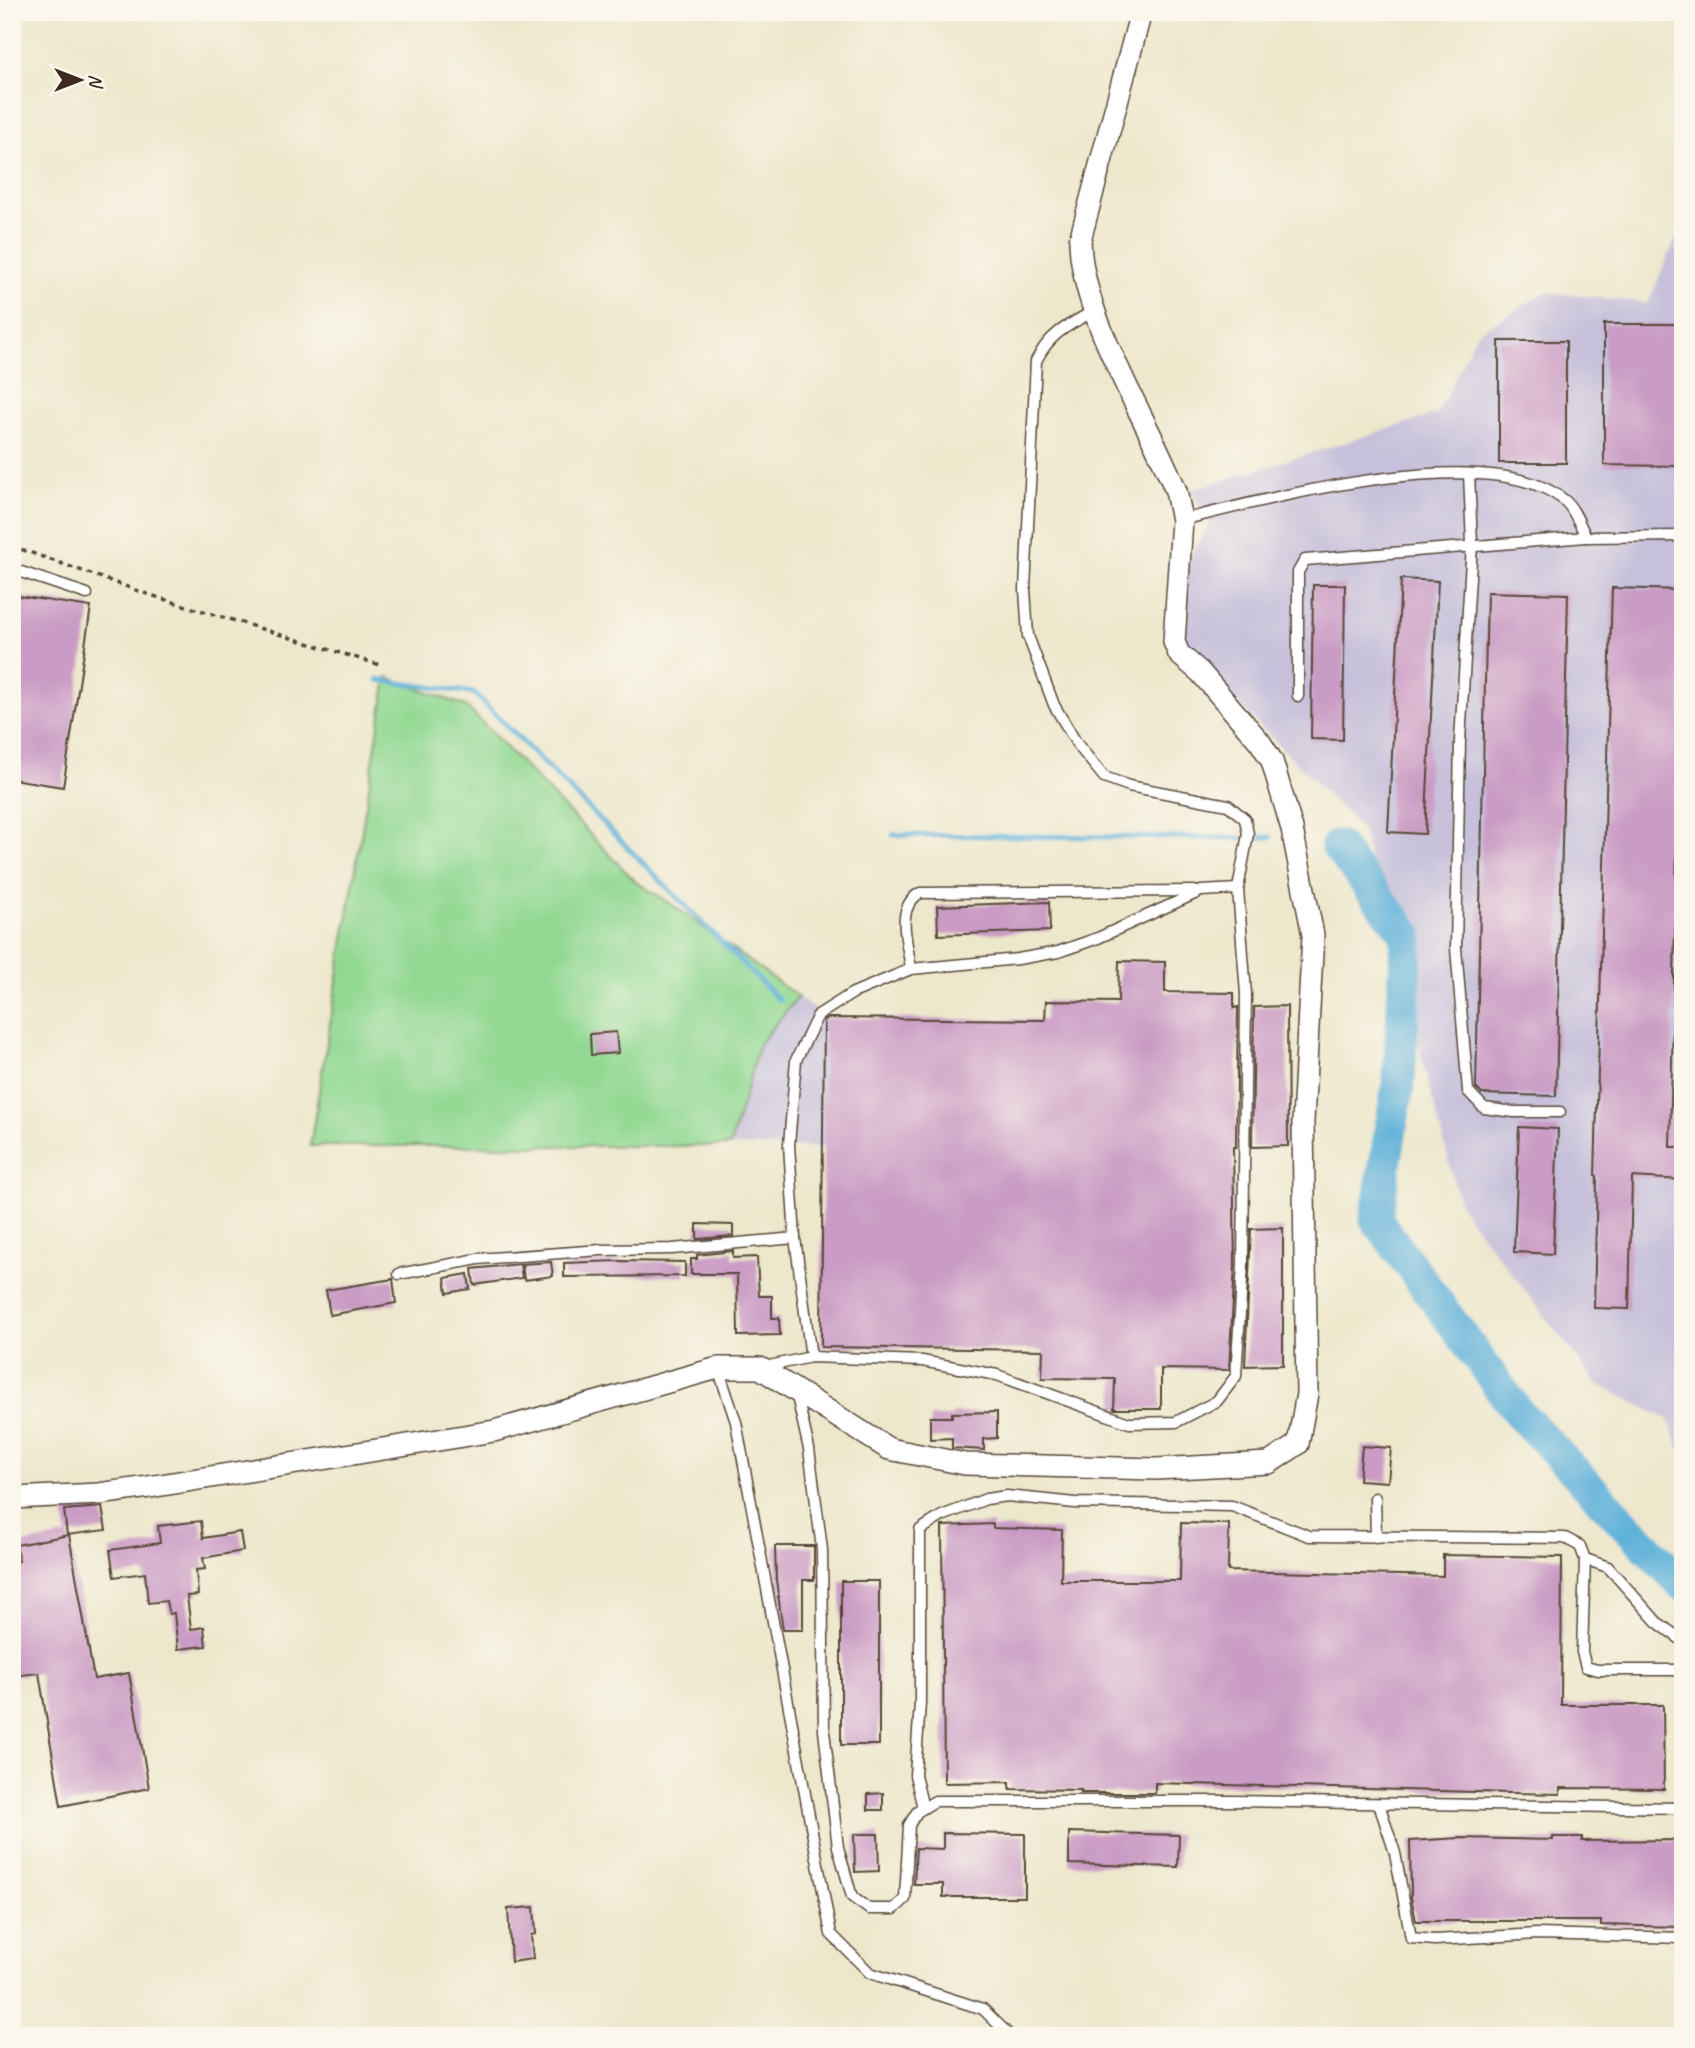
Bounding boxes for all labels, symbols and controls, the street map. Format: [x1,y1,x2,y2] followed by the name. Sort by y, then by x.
[46,46,116,116] north arrow
[84,74,108,89] text: N

